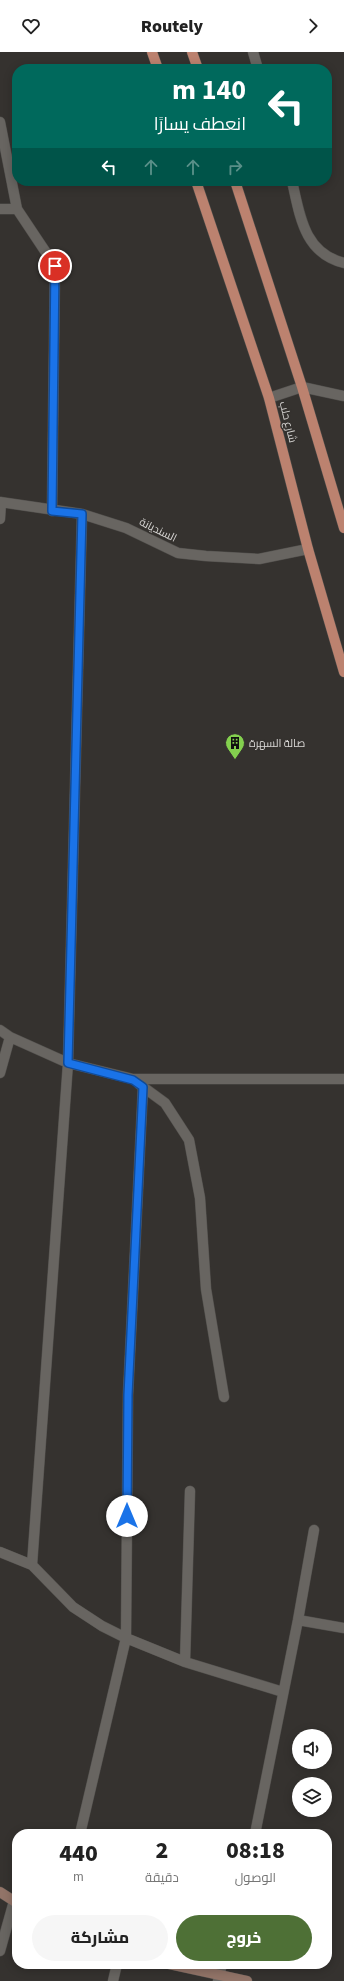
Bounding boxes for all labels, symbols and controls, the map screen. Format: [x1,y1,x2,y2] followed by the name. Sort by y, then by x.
[141,14,203,39] text: Routely
[20,15,42,37] icon: heart
[302,15,324,37] icon: forward
[172,70,246,110] text: 140 m
[260,80,312,132] icon: left
[154,112,246,137] text: انعطف يسارًا
[98,156,120,178] icon: left
[140,156,162,178] icon: ahead
[182,156,204,178] icon: ahead
[224,156,246,178] icon: right
[38,249,72,283] pin
[44,255,66,277] icon: arrive
[276,400,300,444] street label: شارع حلب
[137,514,179,546] street label: السنديانة
[224,732,246,760] building icon: صالة السهرة
[249,736,305,751] place label: صالة السهرة
[106,1495,148,1537] position arrow
[292,1729,332,1817] map controls
[292,1729,332,1769] button: sound
[292,1777,332,1817] button: layers
[155,1833,168,1868] text: 2
[226,1833,285,1868] text: 08:18
[59,1836,98,1871] text: 440
[73,1868,84,1886] text: m
[145,1869,179,1887] text: دقيقة
[235,1869,276,1887] text: الوصول
[32,1915,168,1961] button: مشاركة
[176,1915,312,1961] button: خروج

